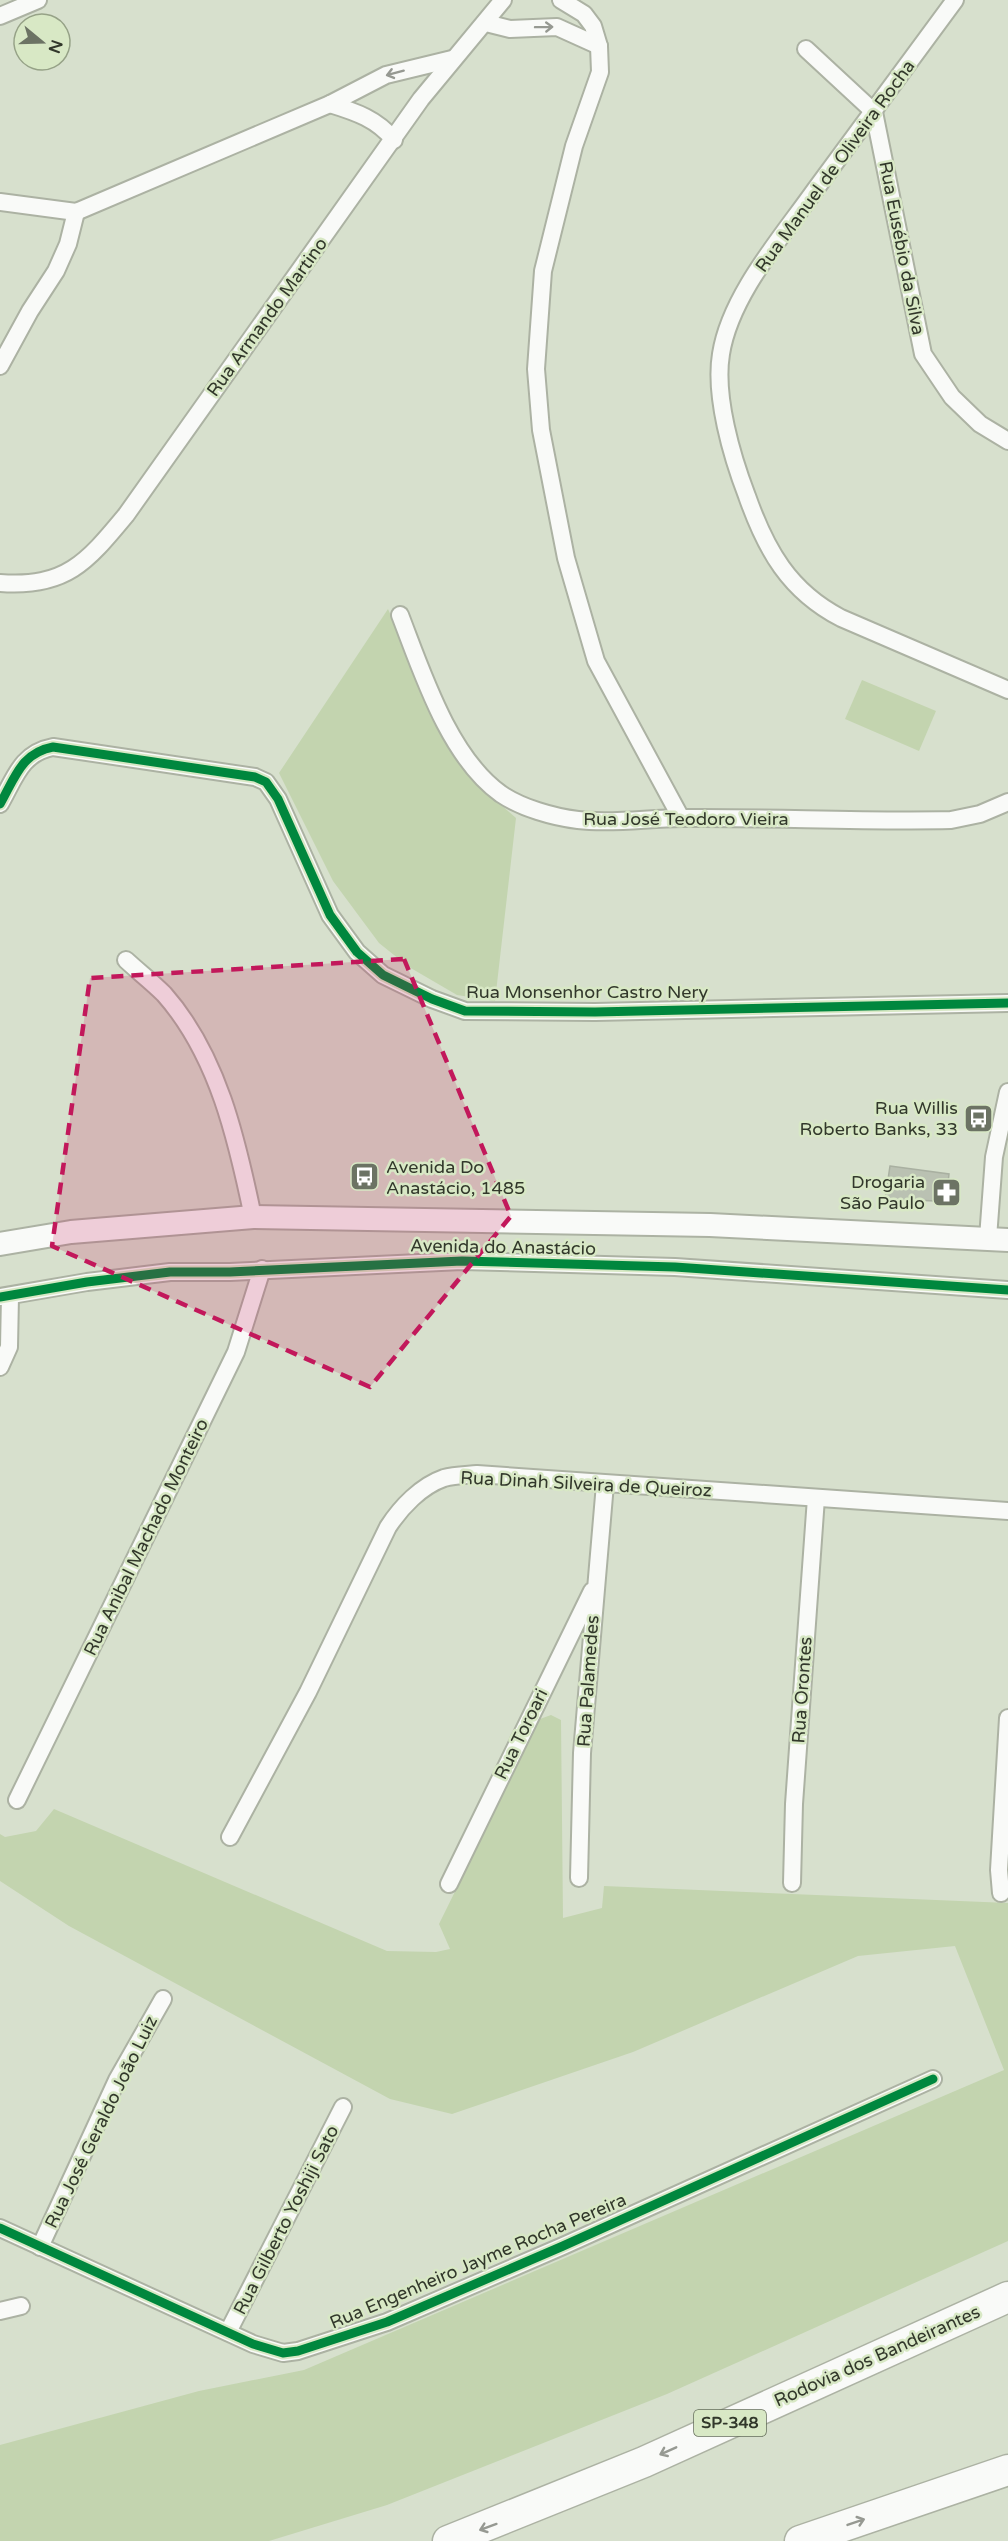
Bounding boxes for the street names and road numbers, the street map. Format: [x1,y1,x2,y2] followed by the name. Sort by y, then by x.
[751,56,919,276] street label: Rua Manuel de Oliveira Rocha
[874,159,930,337] street label: Rua Eusébio da Silva
[202,233,332,401] street label: Rua Armando Martino
[583,808,789,830] street label: Rua José Teodoro Vieira
[466,981,708,1003] street label: Rua Monsenhor Castro Nery
[410,1234,596,1260] street label: Avenida do Anastácio
[79,1415,213,1659] street label: Rua Anibal Machado Monteiro
[460,1466,712,1502] street label: Rua Dinah Silveira de Queiroz
[572,1614,604,1748] street label: Rua Palamedes
[787,1636,817,1744] street label: Rua Orontes
[490,1685,552,1783] street label: Rua Toroari
[40,2012,162,2232] street label: Rua José Geraldo João Luiz
[229,2122,343,2318] street label: Rua Gilberto Yoshiji Sato
[326,2188,630,2334] street label: Rua Engenheiro Jayme Rocha Pereira
[771,2301,983,2411] street label: Rodovia dos Bandeirantes
[694,2410,766,2436] road number: SP-348

